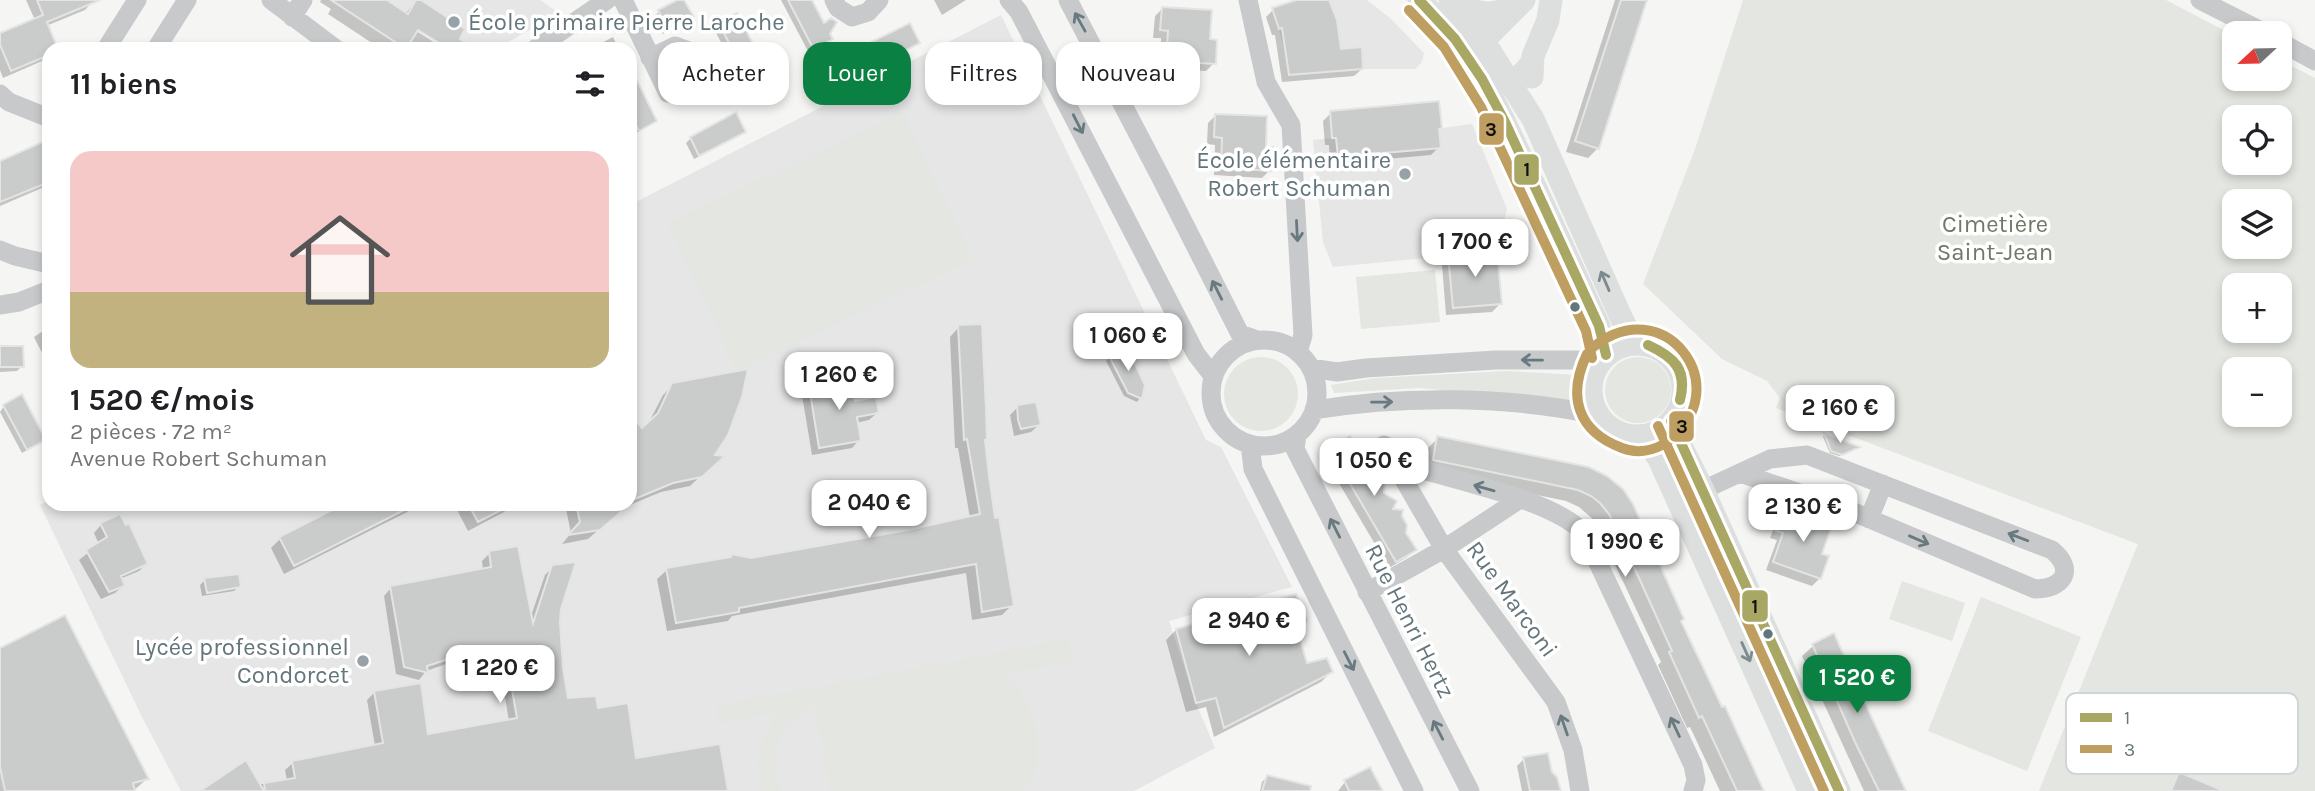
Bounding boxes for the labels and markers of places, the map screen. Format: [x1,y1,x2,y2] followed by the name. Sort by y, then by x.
[468,7,785,36] place label: École primaire Pierre Laroche
[446,14,462,30] marker: École primaire Pierre Laroche
[1196,145,1391,202] place label: École élémentaire Robert Schuman
[1397,166,1413,182] marker: École élémentaire Robert Schuman
[1410,219,1540,279] pin: 1 700 €
[1568,300,1582,314] unlabelled marker
[1063,314,1193,373] pin: 1 060 €
[774,352,904,412] pin: 1 260 €
[1775,386,1905,445] pin: 2 160 €
[1309,438,1439,498] pin: 1 050 €
[804,480,934,540] pin: 2 040 €
[1738,484,1868,544] pin: 2 130 €
[1560,520,1690,579] pin: 1 990 €
[1184,598,1314,658] pin: 2 940 €
[1761,627,1775,641] unlabelled marker
[135,633,349,689] place label: Lycée professionnel Condorcet
[435,646,565,705] pin: 1 220 €
[355,653,371,669] marker: Lycée professionnel Condorcet
[1792,656,1922,715] pin: 1 520 €

